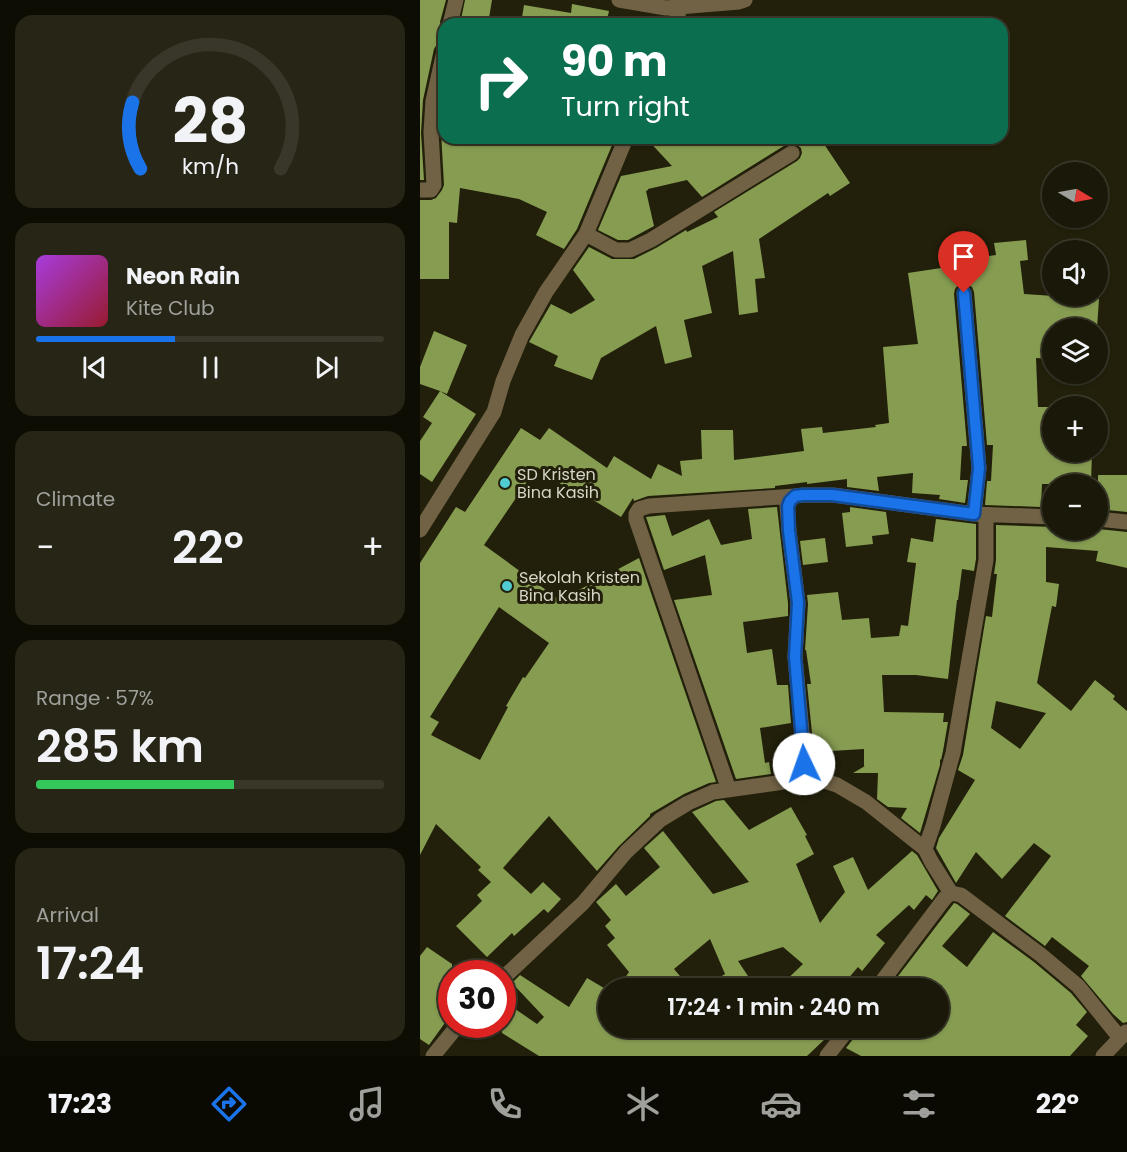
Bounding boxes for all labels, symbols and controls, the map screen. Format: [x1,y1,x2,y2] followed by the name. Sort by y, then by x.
[561,32,668,91] text: 90 m
[462,42,540,120] icon: right
[172,77,248,165] text: 28
[561,88,690,125] text: Turn right
[181,151,239,182] text: km/h
[1042,162,1108,228] north arrow
[1042,162,1108,540] map controls
[938,231,989,293] pin
[947,240,980,273] icon: arrive
[1042,240,1108,306] button: sound
[126,261,240,292] text: Neon Rain
[126,294,215,322] text: Kite Club
[1042,318,1108,384] button: layers
[78,351,111,384] icon: previous
[194,351,227,384] icon: pause
[310,351,343,384] icon: next
[1042,396,1108,462] button: +
[517,463,599,504] place label: SD Kristen Bina Kasih
[1042,474,1108,540] button: −
[498,476,512,490] marker: SD Kristen Bina Kasih
[36,485,115,513] text: Climate
[172,516,244,579] text: 22°
[36,524,54,571] text: −
[361,524,384,571] text: +
[519,566,640,607] place label: Sekolah Kristen Bina Kasih
[500,579,514,593] marker: Sekolah Kristen Bina Kasih
[36,684,154,712] text: Range · 57%
[36,715,204,778] text: 285 km
[772,732,836,796] position arrow
[36,901,99,929] text: Arrival
[36,932,144,995] text: 17:24
[438,960,516,1038] speed limit sign: 30
[667,992,880,1023] text: 17:24 · 1 min · 240 m
[208,1083,250,1125] icon: directions
[346,1083,388,1125] icon: music
[484,1083,526,1125] icon: phone
[622,1083,664,1125] icon: climate
[760,1083,802,1125] icon: car
[898,1083,940,1125] icon: filters
[48,1085,112,1122] text: 17:23
[1036,1085,1079,1122] text: 22°

